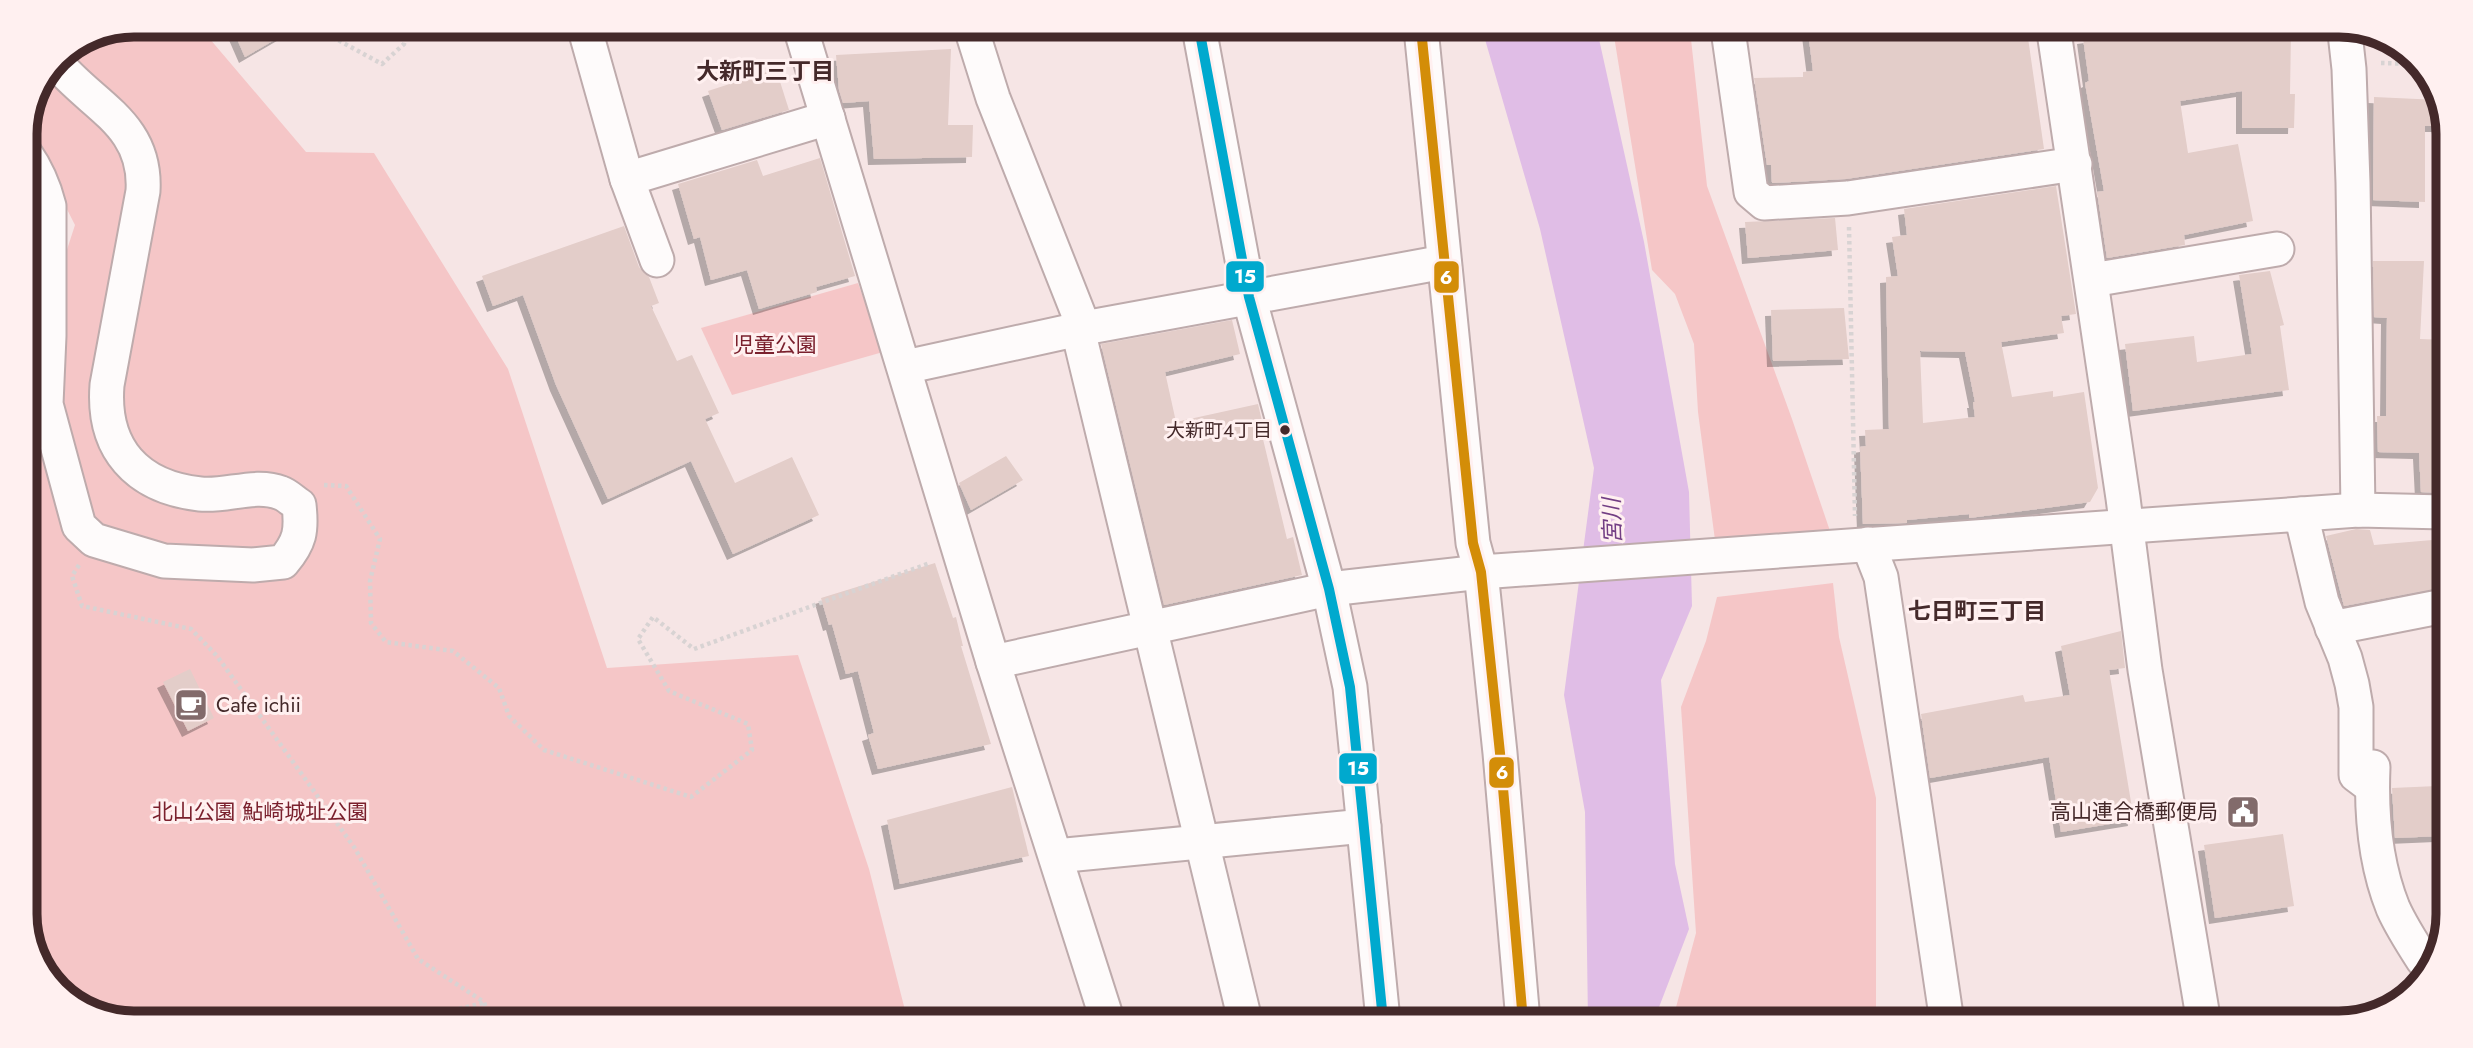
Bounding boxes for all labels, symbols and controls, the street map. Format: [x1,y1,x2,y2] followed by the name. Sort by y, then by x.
[696,54,834,88] district label: 大新町三丁目
[1225,260,1265,293] line badge: 15
[1433,260,1460,294] line badge: 6
[1234,263,1256,290] text: 15
[1440,264,1452,291] text: 6
[733,330,817,360] park label: 児童公園
[1166,417,1272,444] place label: 大新町4丁目
[1278,423,1292,437] marker: 大新町4丁目
[1594,494,1630,545] water label: 宮川
[1908,594,2046,628] district label: 七日町三丁目
[172,686,210,724] cafe icon: Cafe ichii
[216,690,301,720] place label: Cafe ichii
[1338,752,1378,785] line badge: 15
[1347,755,1369,782] text: 15
[1488,756,1515,789] line badge: 6
[1496,759,1508,786] text: 6
[2224,793,2262,831] public building icon: 高山連合橋郵便局
[152,797,368,827] park label: 北山公園 鮎崎城址公園
[2050,797,2218,827] place label: 高山連合橋郵便局

